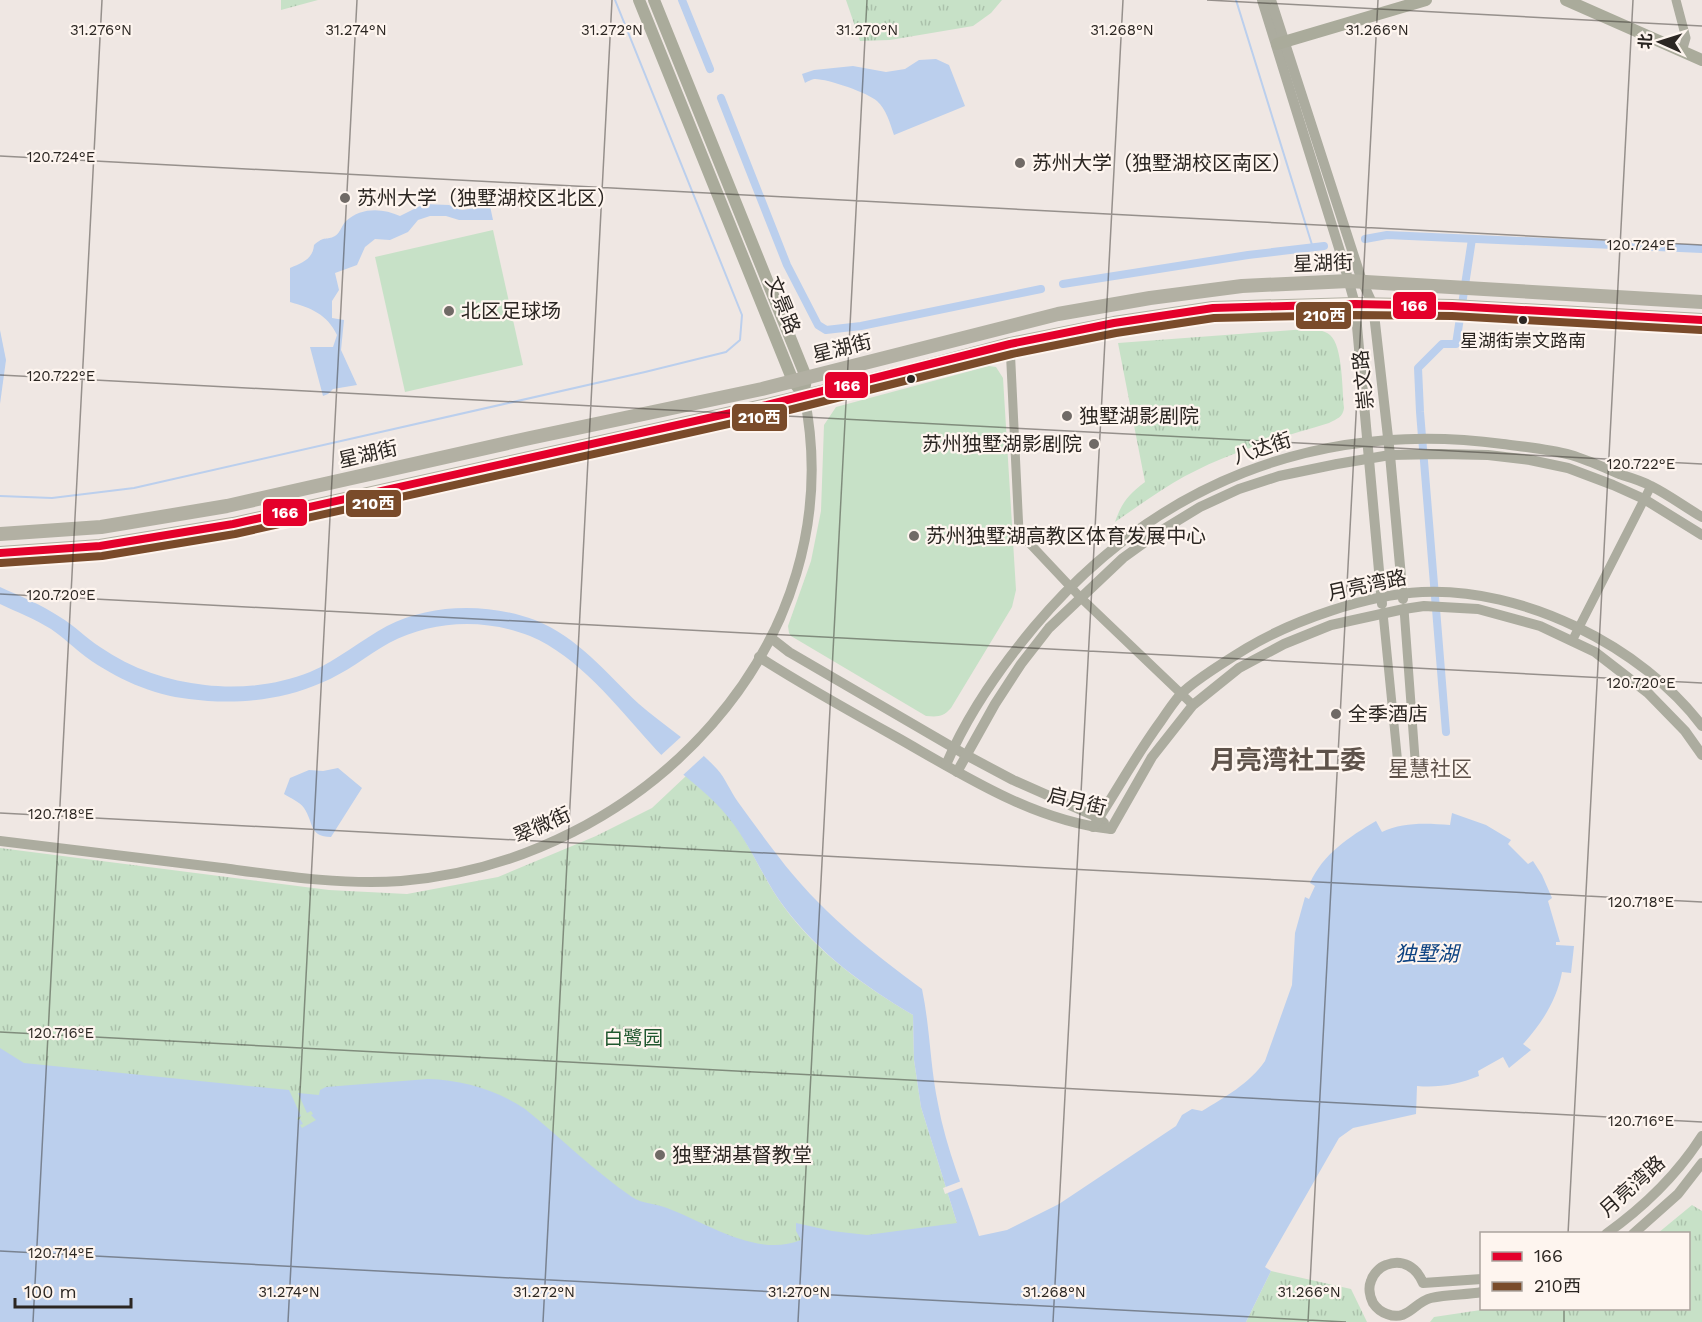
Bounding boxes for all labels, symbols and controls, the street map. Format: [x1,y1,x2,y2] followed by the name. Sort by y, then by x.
[1630,12,1690,72] north arrow
[70,21,132,39] text: 31.276°N
[325,21,387,39] text: 31.274°N
[581,21,643,39] text: 31.272°N
[836,21,898,39] text: 31.270°N
[1090,21,1154,39] text: 31.268°N
[1345,21,1409,39] text: 31.266°N
[1636,33,1655,50] text: 北
[27,148,95,166] text: 120.724°E
[1032,151,1292,175] place label: 苏州大学（独墅湖校区南区）
[1013,156,1027,170] marker: 苏州大学（独墅湖校区南区）
[357,186,617,210] place label: 苏州大学（独墅湖校区北区）
[338,191,352,205] marker: 苏州大学（独墅湖校区北区）
[1607,236,1675,254] text: 120.724°E
[1293,250,1353,276] street label: 星湖街
[761,273,805,337] street label: 文景路
[1392,291,1437,320] line badge: 166
[1401,296,1427,315] text: 166
[461,299,561,323] place label: 北区足球场
[1295,301,1352,330] line badge: 210西
[442,304,456,318] marker: 北区足球场
[1303,306,1345,325] text: 210西
[1517,314,1529,326] marker: 星湖街崇文路南
[810,329,874,367] street label: 星湖街
[1460,330,1586,351] place label: 星湖街崇文路南
[1348,349,1378,411] street label: 崇文路
[27,367,95,385] text: 120.722°E
[824,371,869,399] line badge: 166
[905,373,917,385] unlabelled marker
[834,376,860,395] text: 166
[731,403,788,432] line badge: 210西
[1079,404,1199,428] place label: 独墅湖影剧院
[738,408,780,427] text: 210西
[1060,409,1074,423] marker: 独墅湖影剧院
[1230,427,1294,469] street label: 八达街
[922,432,1082,456] place label: 苏州独墅湖影剧院
[336,436,400,472] street label: 星湖街
[1087,437,1101,451] marker: 苏州独墅湖影剧院
[1607,455,1675,473] text: 120.722°E
[345,489,402,518] line badge: 210西
[352,494,394,513] text: 210西
[262,498,308,527] line badge: 166
[272,503,298,522] text: 166
[926,524,1206,548] place label: 苏州独墅湖高教区体育发展中心
[907,529,921,543] marker: 苏州独墅湖高教区体育发展中心
[1325,565,1409,605] street label: 月亮湾路
[26,586,96,604] text: 120.720°E
[1606,674,1676,692] text: 120.720°E
[1348,702,1428,726] place label: 全季酒店
[1329,707,1343,721] marker: 全季酒店
[1210,745,1366,775] district label: 月亮湾社工委
[1388,756,1472,781] district label: 星慧社区
[1045,782,1109,820] street label: 启月街
[510,802,574,848] street label: 翠微街
[28,805,94,823] text: 120.718°E
[1608,893,1674,911] text: 120.718°E
[1396,941,1461,966] water label: 独墅湖
[28,1024,94,1042] text: 120.716°E
[603,1026,663,1050] park label: 白鹭园
[1608,1112,1674,1130] text: 120.716°E
[672,1143,812,1167] place label: 独墅湖基督教堂
[653,1148,667,1162] marker: 独墅湖基督教堂
[1594,1150,1670,1222] street label: 月亮湾路
[1480,1232,1690,1310] legend
[28,1244,94,1262] text: 120.714°E
[1534,1245,1563,1266] text: 166
[15,1271,130,1309] scale bar
[1534,1275,1581,1296] text: 210西
[24,1281,77,1302] text: 100 m
[258,1283,320,1301] text: 31.274°N
[513,1283,575,1301] text: 31.272°N
[768,1283,830,1301] text: 31.270°N
[1022,1283,1086,1301] text: 31.268°N
[1277,1283,1341,1301] text: 31.266°N

